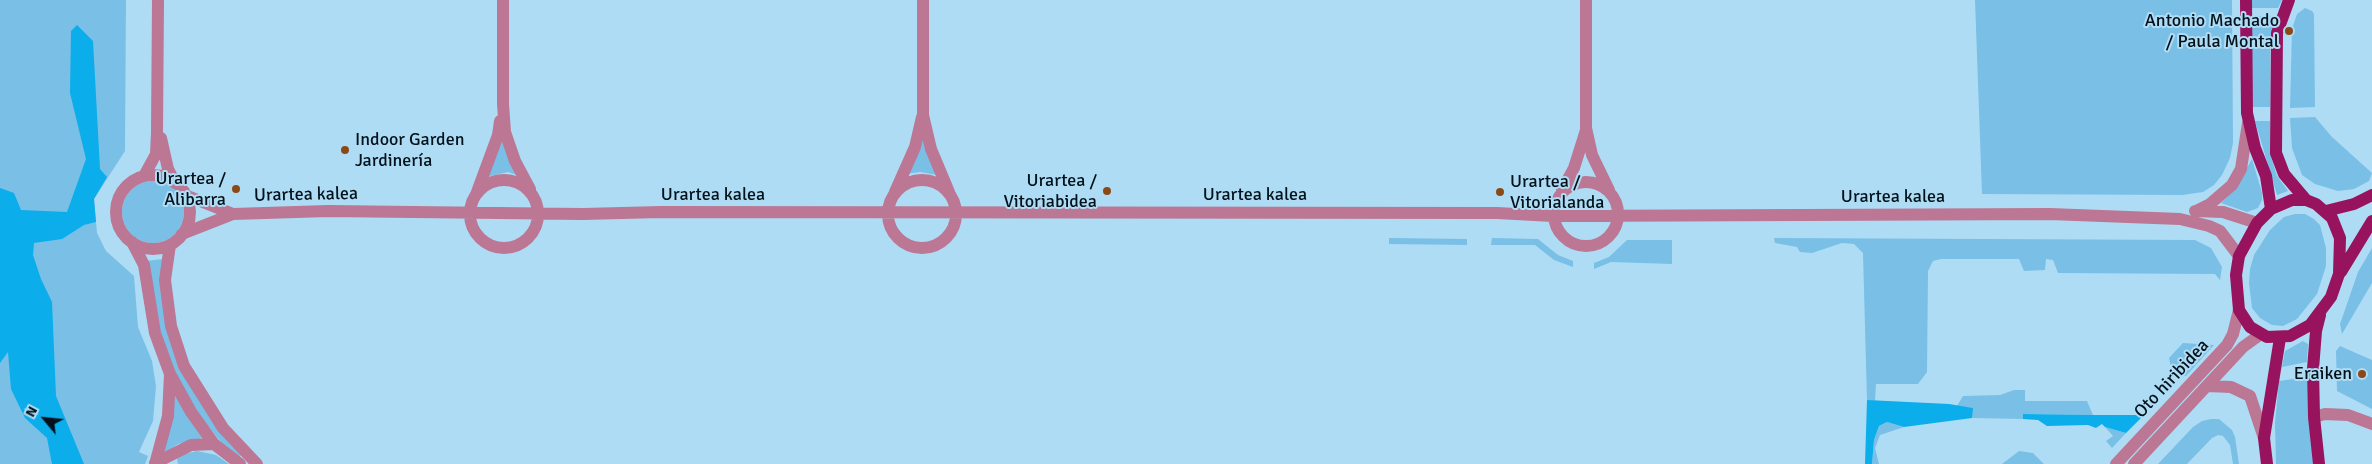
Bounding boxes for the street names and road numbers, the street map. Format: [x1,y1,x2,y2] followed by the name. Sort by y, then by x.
[254,183,358,207] street label: Urartea kalea
[661,184,765,206] street label: Urartea kalea
[1203,184,1307,206] street label: Urartea kalea
[1841,186,1945,208] street label: Urartea kalea
[2130,335,2214,423] street label: Oto hiribidea

